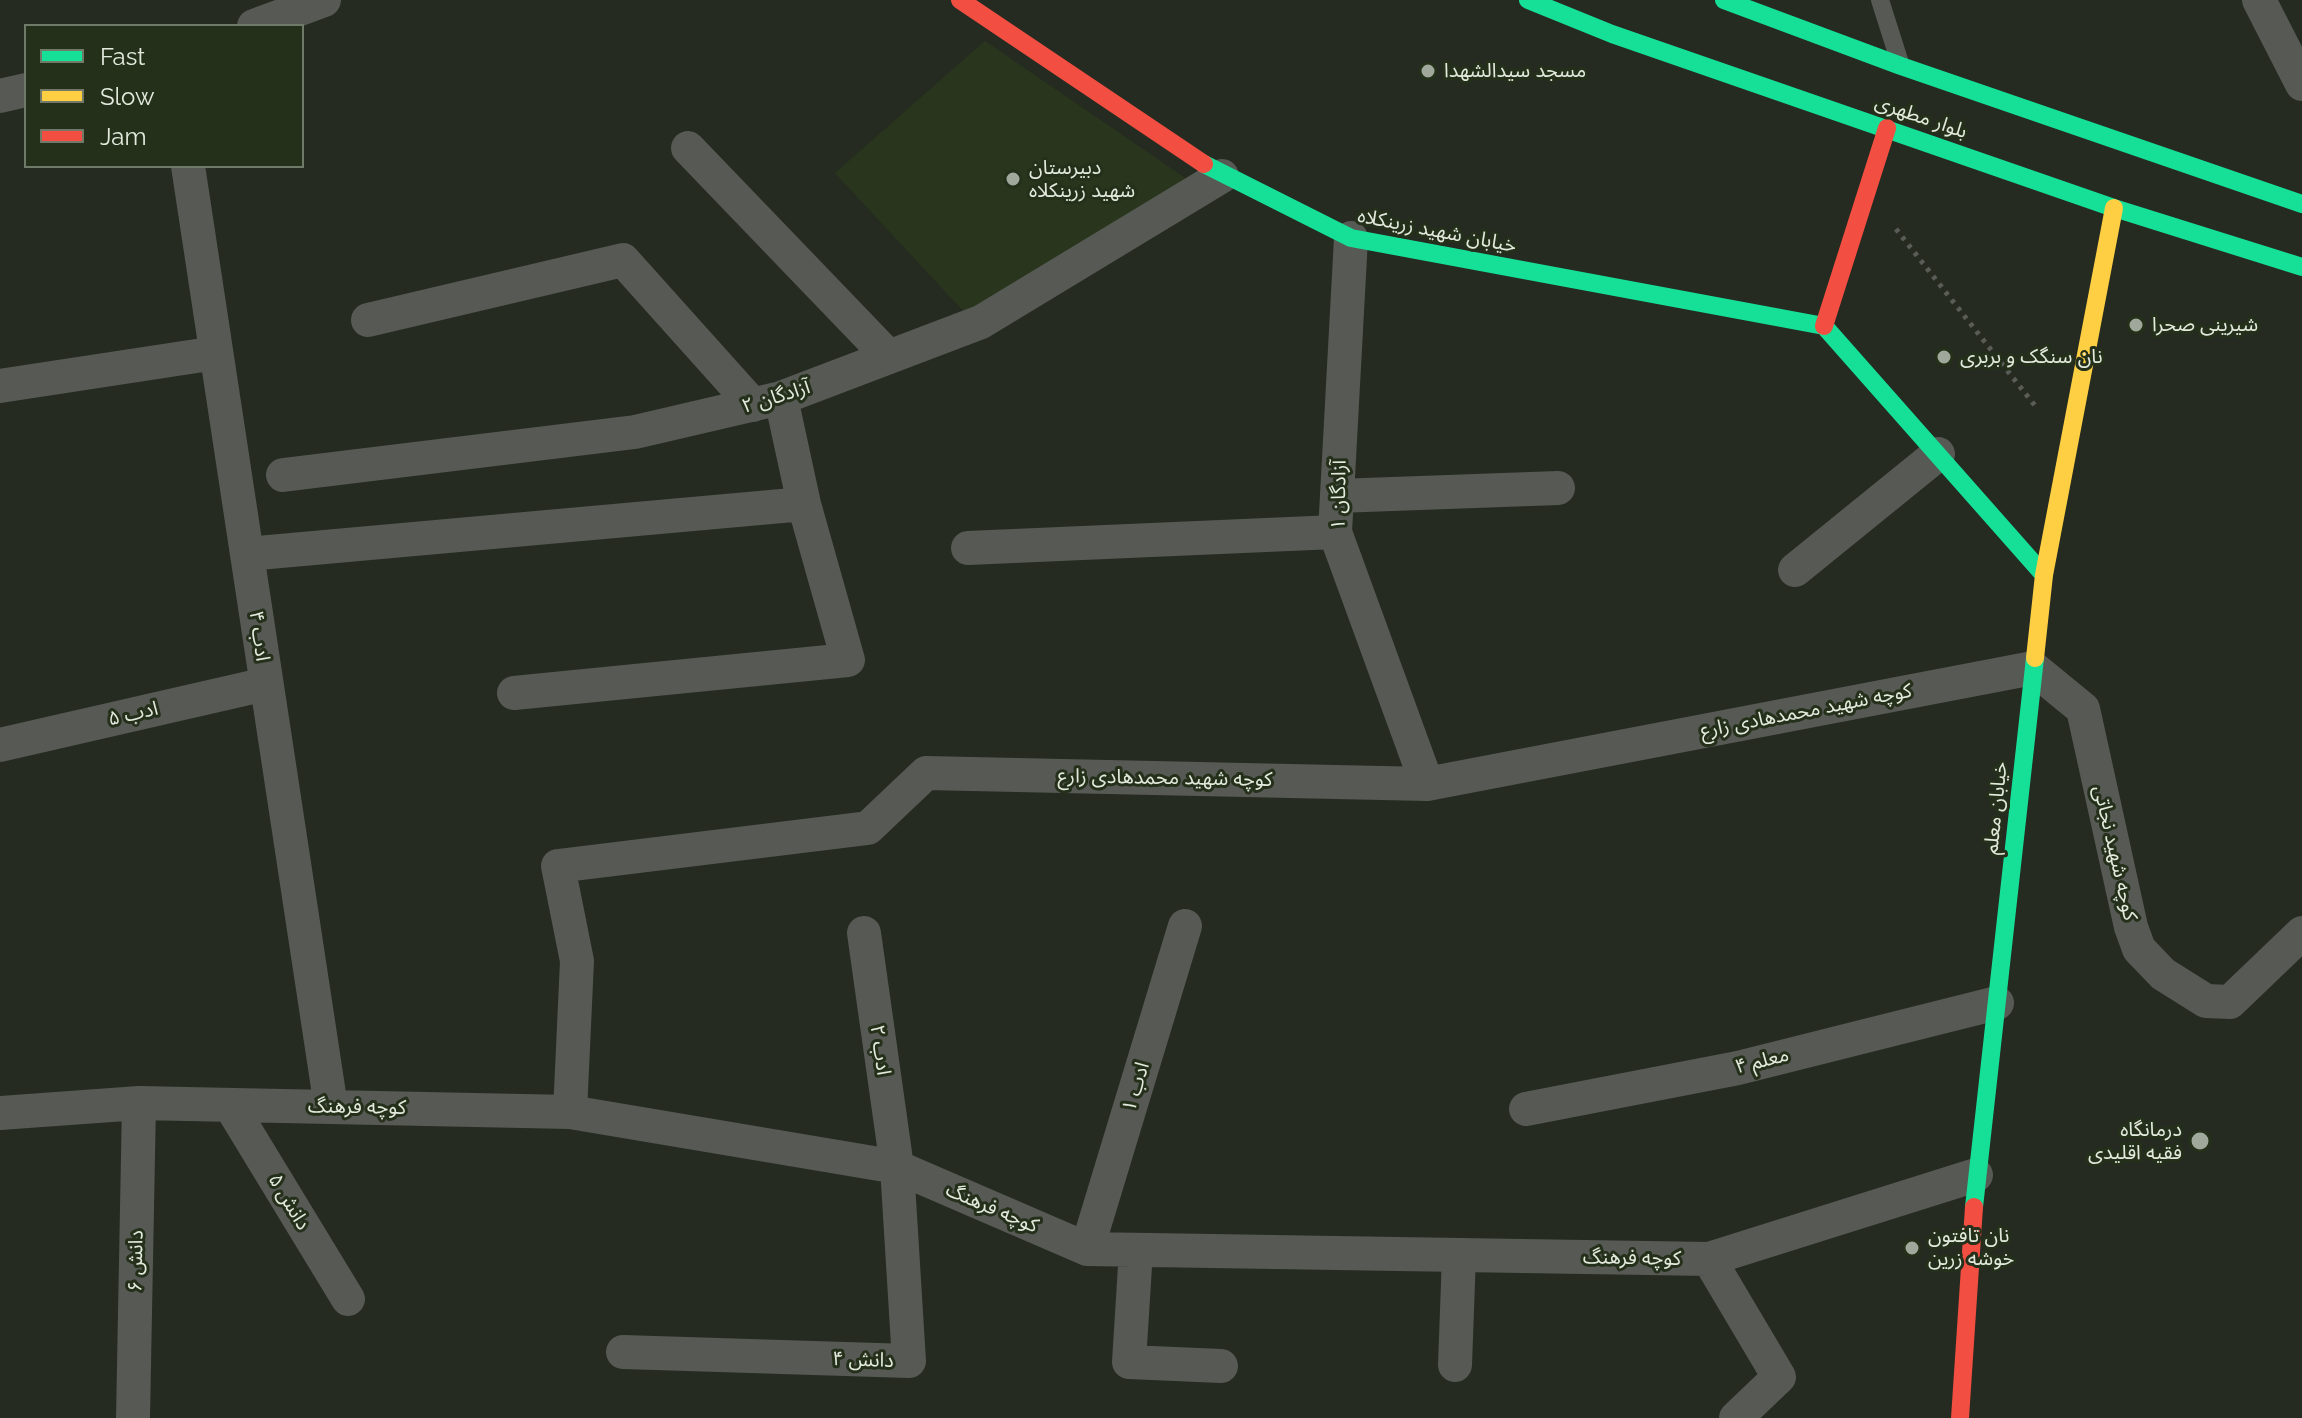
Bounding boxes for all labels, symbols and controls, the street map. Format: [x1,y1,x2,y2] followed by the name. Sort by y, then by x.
[24,24,304,168] legend
[100,42,145,71] text: Fast
[1444,59,1586,83] place label: مسجد سیدالشهدا
[1419,62,1437,80] marker: مسجد سیدالشهدا
[100,82,154,111] text: Slow
[1872,90,1970,144] street label: بلوار مطهری
[100,122,146,151] text: Jam
[1029,156,1135,203] place label: دبیرستان شهید زرینکلاه
[1004,170,1022,188] marker: دبیرستان شهید زرینکلاه
[1356,204,1518,258] street label: خیابان شهید زرینکلاه
[2152,313,2258,337] place label: شیرینی صحرا
[2127,316,2145,334] marker: شیرینی صحرا
[1960,345,2103,369] place label: نان سنگک و بربری
[1935,348,1953,366] marker: نان سنگک و بربری
[739,375,813,419] street label: آزادگان ۲
[1326,460,1352,530] street label: آزادگان ۱
[244,609,274,663] street label: ادب ۴
[1698,679,1914,743] street label: کوچه شهید محمدهادی زارع
[106,697,160,731] street label: ادب ۵
[1979,760,2013,856] street label: خیابان معلم
[1057,764,1273,792] street label: کوچه شهید محمدهادی زارع
[2088,783,2142,923] street label: کوچه شهید نجاتی
[865,1023,895,1077] street label: ادب ۲
[1733,1043,1791,1079] street label: معلم ۴
[1117,1059,1155,1115] street label: ادب ۱
[308,1094,406,1120] street label: کوچه فرهنگ
[2088,1118,2182,1165] place label: درمانگاه فقیه اقلیدی
[2189,1130,2211,1152] marker: درمانگاه فقیه اقلیدی
[263,1169,315,1235] street label: دانش ۵
[942,1178,1042,1238] street label: کوچه فرهنگ
[1928,1224,2014,1271] place label: نان تافتون خوشه زرین
[123,1230,149,1292] street label: دانش ۶
[1903,1239,1921,1257] marker: نان تافتون خوشه زرین
[1583,1245,1681,1271] street label: کوچه فرهنگ
[832,1347,894,1373] street label: دانش ۴

